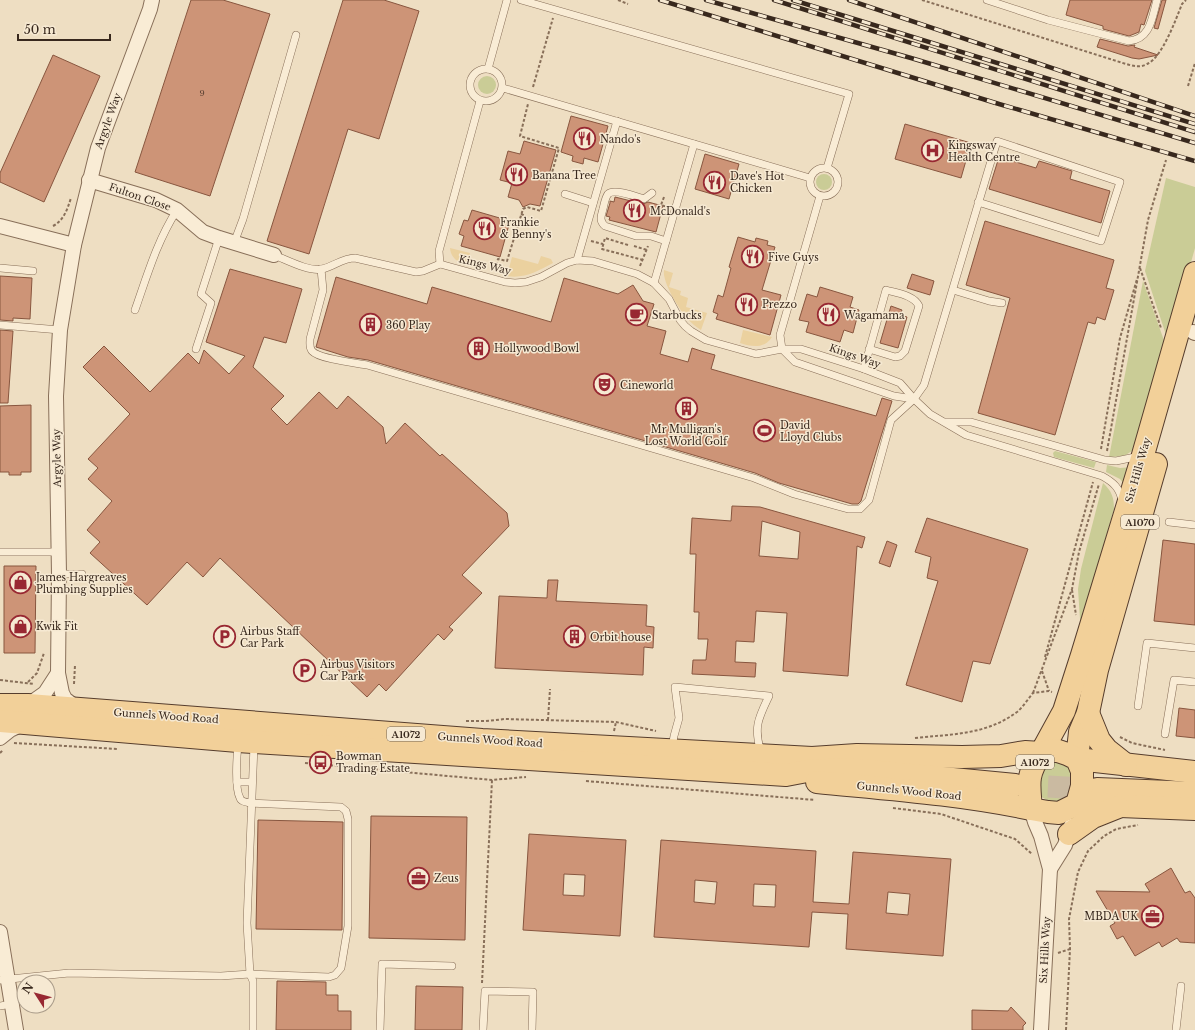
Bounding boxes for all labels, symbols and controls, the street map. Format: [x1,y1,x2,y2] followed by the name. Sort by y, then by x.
[18,16,110,42] scale bar
[24,22,56,37] text: 50 m
[199,88,205,98] house number: 9
[91,91,124,152] street label: Argyle Way
[572,126,598,152] restaurant icon: Nando's
[600,133,641,146] place label: Nando's
[920,138,946,164] hospital icon: Kingsway Health Centre
[948,139,1020,164] place label: Kingsway Health Centre
[503,162,529,188] restaurant icon: Banana Tree
[532,169,596,182] place label: Banana Tree
[702,169,728,195] restaurant icon: Dave's Hot Chicken
[730,170,785,195] place label: Dave's Hot Chicken
[107,180,173,214] street label: Fulton Close
[621,198,647,224] restaurant icon: McDonald's
[650,205,711,218] place label: McDonald's
[472,215,498,241] restaurant icon: Frankie & Benny's
[500,216,552,241] place label: Frankie & Benny's
[739,244,765,270] restaurant icon: Five Guys
[768,251,819,264] place label: Five Guys
[457,252,513,278] street label: Kings Way
[734,291,760,317] restaurant icon: Prezzo
[762,298,797,311] place label: Prezzo
[623,302,649,328] cafe icon: Starbucks
[816,302,842,328] restaurant icon: Wagamama
[652,309,702,322] place label: Starbucks
[843,309,905,322] place label: Wagamama
[358,312,384,338] building icon: 360 Play
[386,319,431,332] place label: 360 Play
[465,335,491,361] building icon: Hollywood Bowl
[827,341,883,371] street label: Kings Way
[494,342,579,355] place label: Hollywood Bowl
[592,372,618,398] theatre icon: Cineworld
[620,379,674,392] place label: Cineworld
[673,396,699,422] building icon: Mr Mulligan's Lost World Golf
[751,418,777,444] sports icon: David Lloyd Clubs
[780,419,842,444] place label: David Lloyd Clubs
[645,423,729,448] place label: Mr Mulligan's Lost World Golf
[50,428,64,489] street label: Argyle Way
[1122,435,1154,504] street label: Six Hills Way
[1121,515,1159,529] road number: A1070
[7,570,33,596] shop icon: James Hargreaves Plumbing Supplies
[34,571,133,596] place label: James Hargreaves Plumbing Supplies
[7,613,33,639] shop icon: Kwik Fit
[36,620,78,633] place label: Kwik Fit
[211,624,237,650] parking icon: Airbus Staff Car Park
[562,624,588,650] building icon: Orbit house
[239,625,301,650] place label: Airbus Staff Car Park
[590,631,651,644] place label: Orbit house
[291,657,317,683] parking icon: Airbus Visitors Car Park
[319,658,395,683] place label: Airbus Visitors Car Park
[113,706,219,726] street label: Gunnels Wood Road
[387,727,425,741] road number: A1072
[437,730,543,750] street label: Gunnels Wood Road
[307,749,333,775] bus stop icon: Bowman Trading Estate
[336,750,410,775] place label: Bowman Trading Estate
[1016,755,1054,769] road number: A1072
[856,779,962,803] street label: Gunnels Wood Road
[405,865,431,891] office icon: Zeus
[434,872,459,885] place label: Zeus
[1140,903,1166,929] office icon: MBDA UK
[1084,910,1138,923] place label: MBDA UK
[1037,915,1053,984] street label: Six Hills Way
[16,974,56,1014] north arrow
[19,979,37,996] text: N

